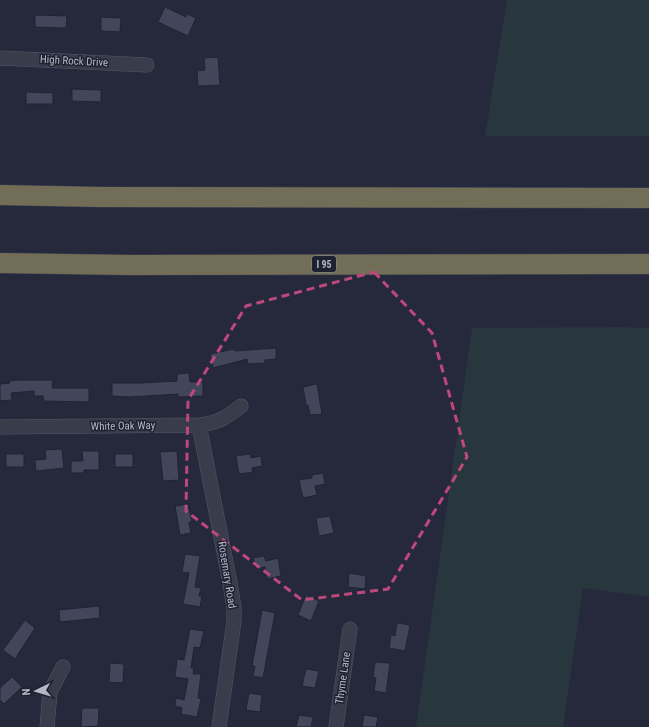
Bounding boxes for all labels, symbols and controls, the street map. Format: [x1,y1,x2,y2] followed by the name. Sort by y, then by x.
[39,53,109,69] street label: High Rock Drive
[312,256,336,272] road number: I 95
[91,419,156,433] street label: White Oak Way
[215,541,239,609] street label: Rosemary Road
[333,651,353,705] street label: Thyme Lane
[16,671,56,711] north arrow
[20,688,33,696] text: N

